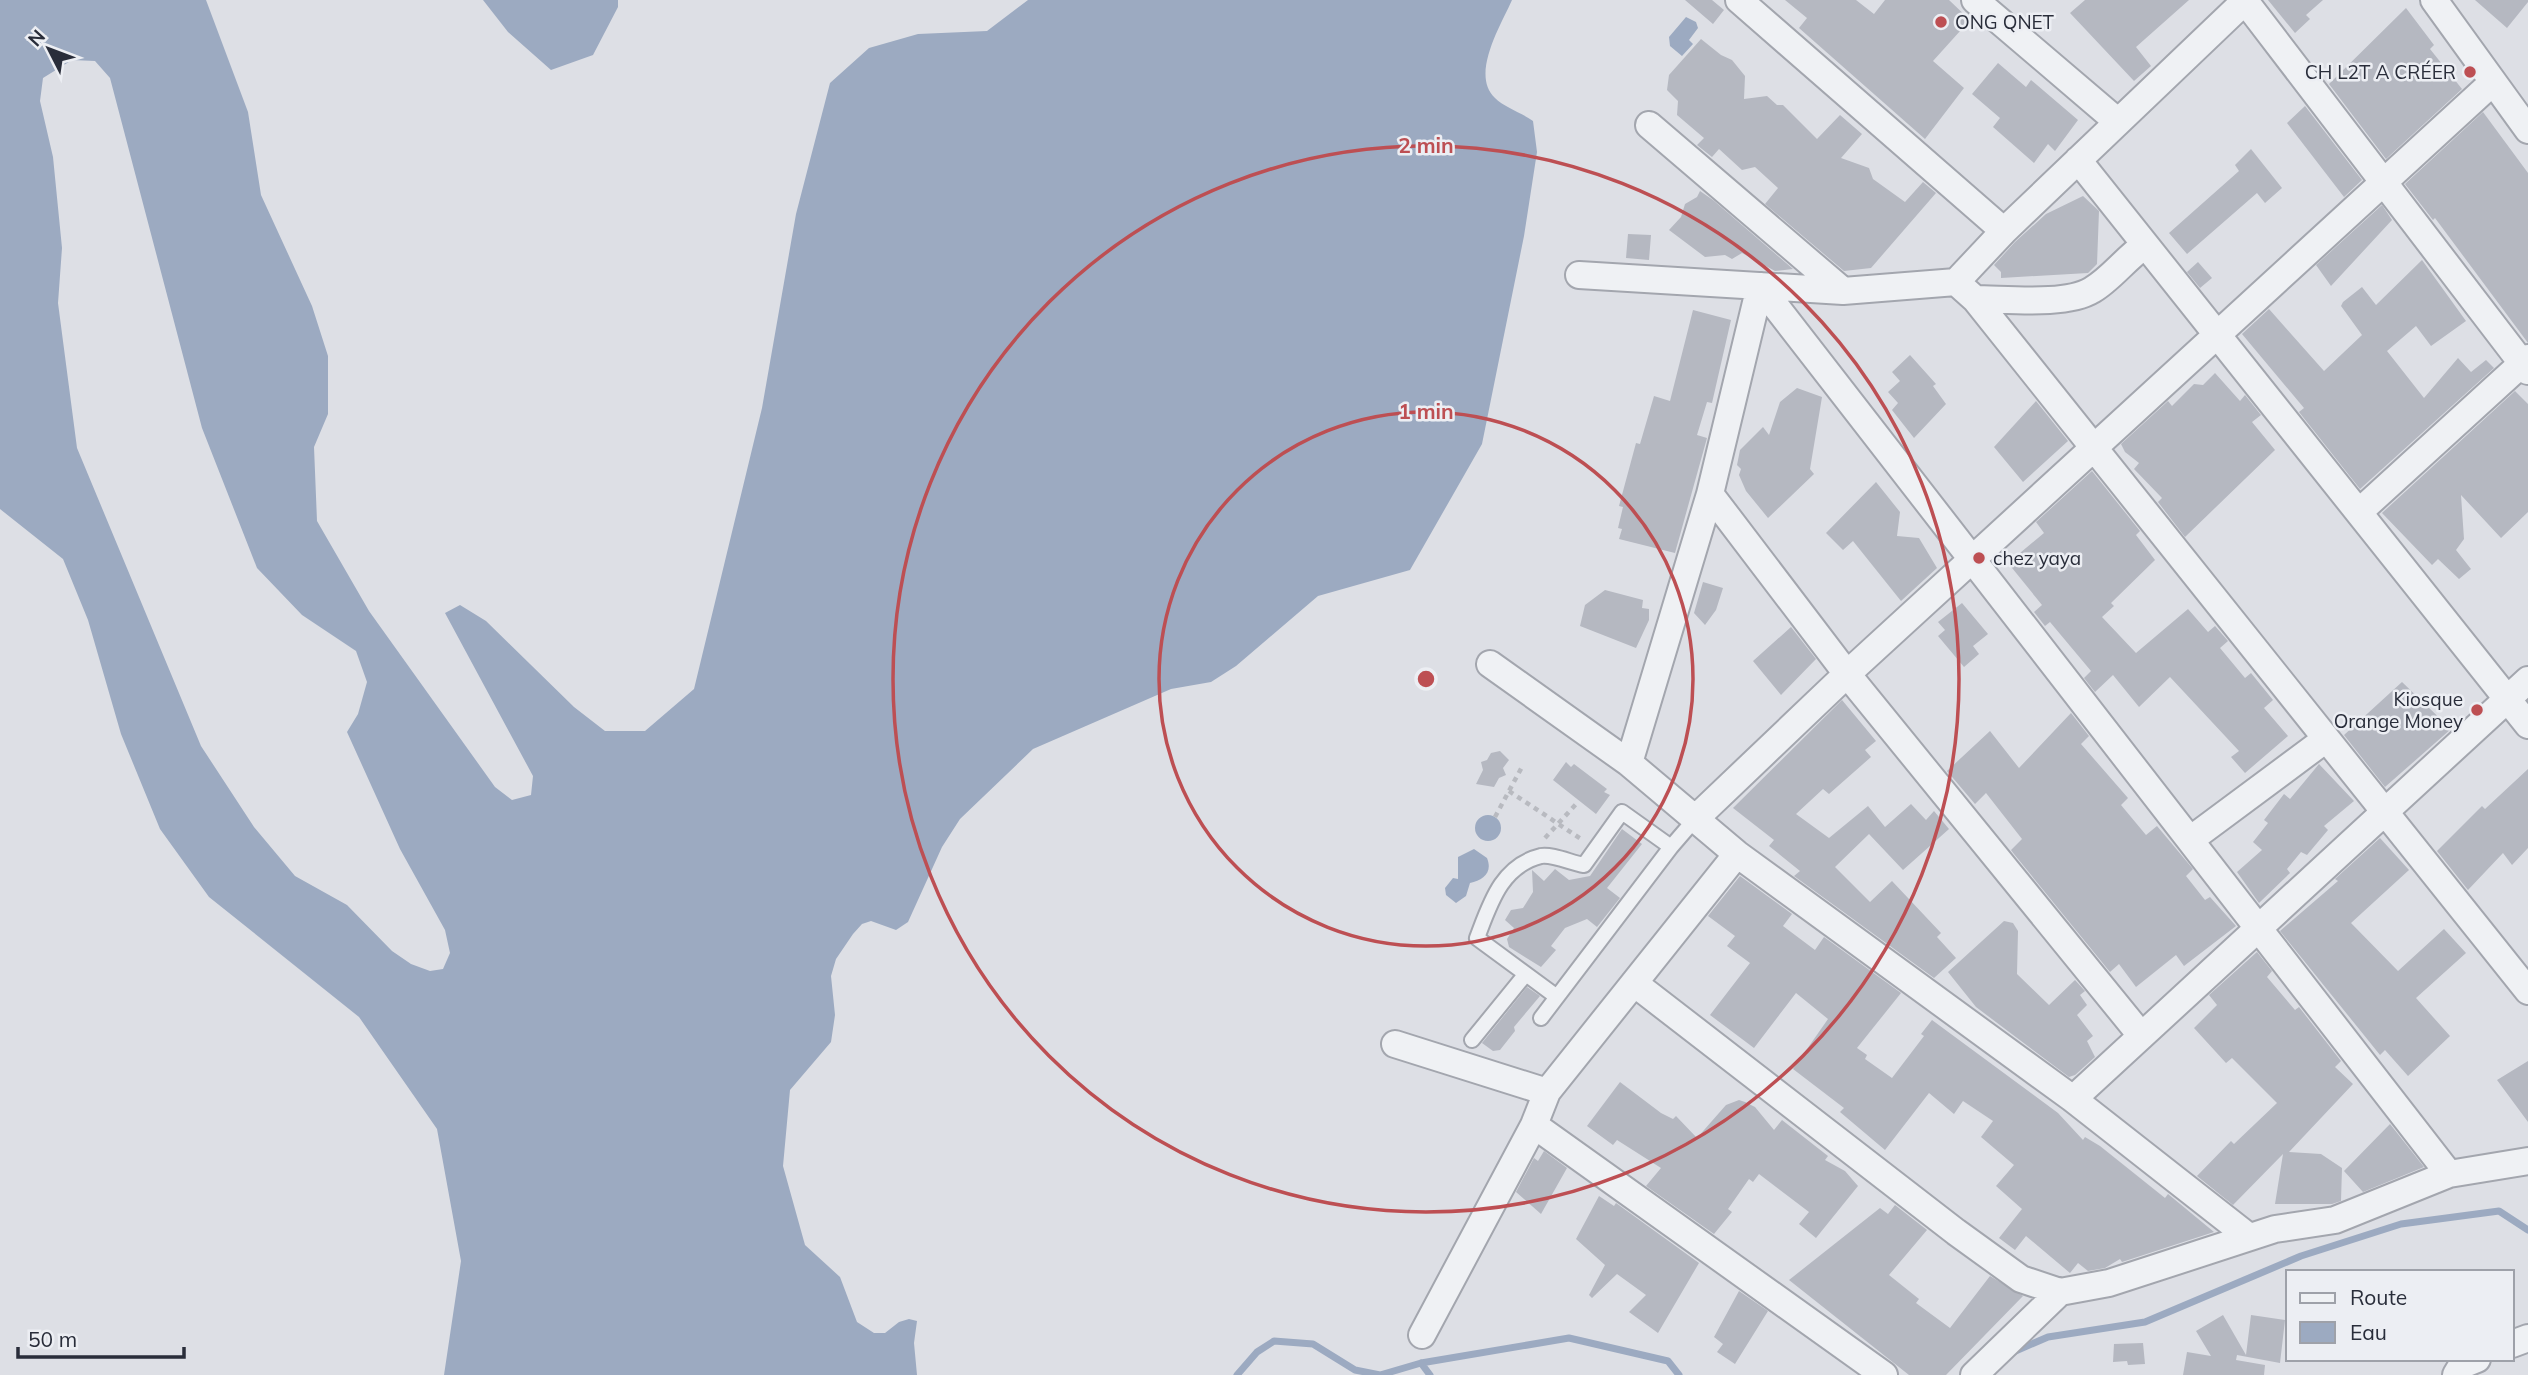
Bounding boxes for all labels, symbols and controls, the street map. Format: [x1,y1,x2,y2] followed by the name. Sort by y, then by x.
[1955,10,2054,34] place label: ONG QNET
[14,14,84,84] north arrow
[1933,14,1949,30] marker: ONG QNET
[23,24,50,51] text: N
[2305,60,2456,84] place label: CH L2T A CRÉER
[2462,64,2478,80] marker: CH L2T A CRÉER
[1398,132,1454,158] text: 2 min
[1398,398,1454,424] text: 1 min
[1993,546,2081,570] place label: chez yaya
[1971,550,1987,566] marker: chez yaya
[1414,667,1438,691] centre of rings
[2334,687,2463,733] place label: Kiosque Orange Money
[2469,702,2485,718] marker: Kiosque Orange Money
[2286,1270,2514,1361] legend
[2350,1284,2407,1310] text: Route
[18,1316,184,1360] scale bar
[2350,1319,2387,1345] text: Eau
[28,1326,77,1352] text: 50 m

